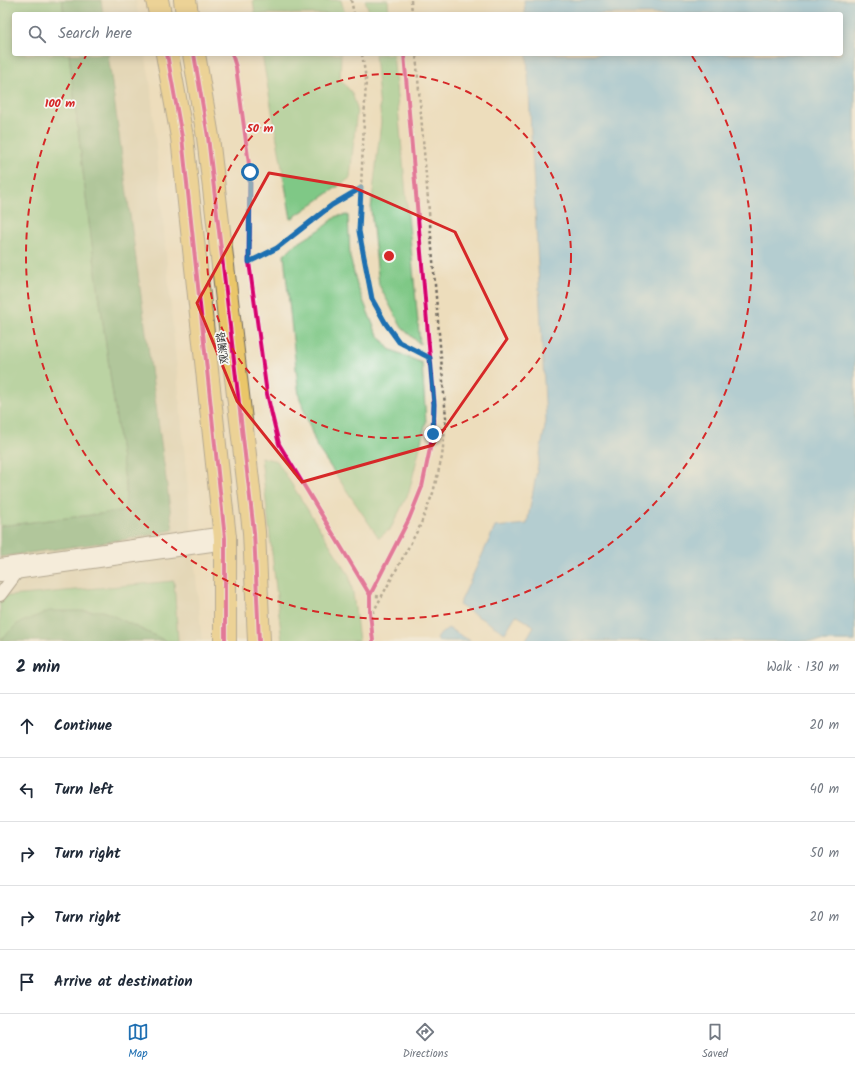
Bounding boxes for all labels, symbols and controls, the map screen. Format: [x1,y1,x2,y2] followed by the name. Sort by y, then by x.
[12,12,843,56] search box
[58,22,132,46] text: Search here
[26,23,48,45] icon: search
[45,94,75,113] text: 100 m
[246,119,274,138] text: 50 m
[241,163,259,181] route start
[382,249,396,263] centre of rings
[212,331,234,365] street label: 观澜路
[424,425,442,443] route end
[16,654,60,681] text: 2 min
[766,657,839,678] text: Walk · 130 m
[54,714,112,738] text: Continue
[16,715,38,737] icon: ahead
[809,715,839,736] text: 20 m
[54,778,114,802] text: Turn left
[16,779,38,801] icon: left
[810,779,839,800] text: 40 m
[54,842,121,866] text: Turn right
[16,843,38,865] icon: right
[810,843,839,864] text: 50 m
[54,906,121,930] text: Turn right
[16,907,38,929] icon: right
[809,907,839,928] text: 20 m
[54,970,193,994] text: Arrive at destination
[16,971,38,993] icon: arrive
[127,1021,149,1063] tab: Map
[403,1021,448,1063] tab: Directions
[702,1021,728,1063] tab: Saved

